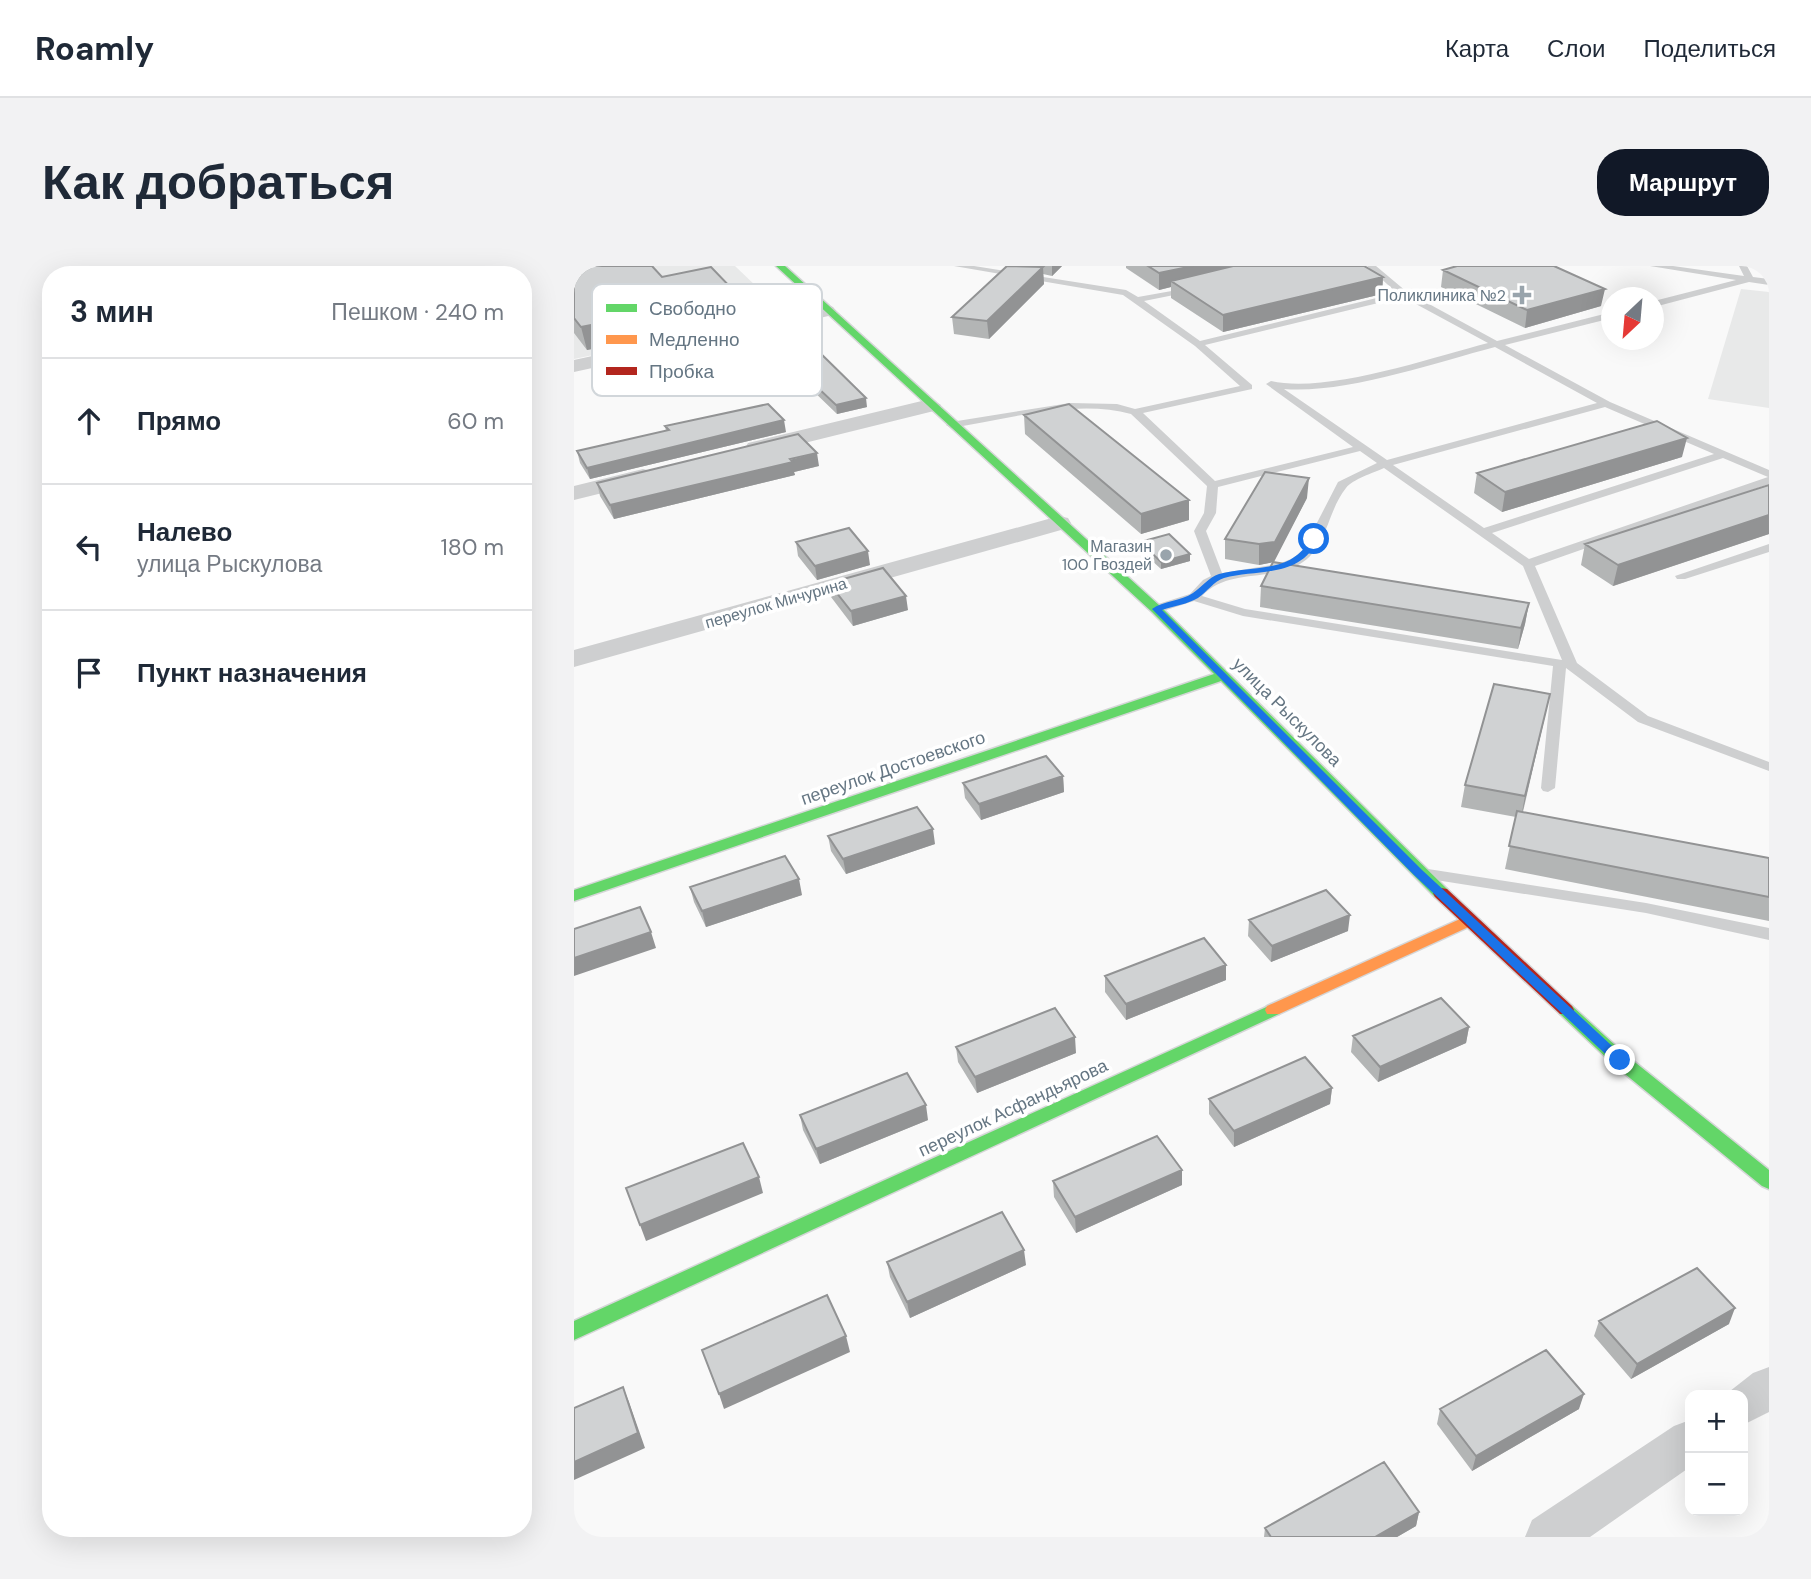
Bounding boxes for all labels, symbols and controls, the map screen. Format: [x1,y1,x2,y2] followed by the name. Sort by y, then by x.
[35,27,154,70] text: Roamly
[1445,33,1509,64] text: Карта
[1547,33,1605,64] text: Слои
[1643,33,1776,64] text: Поделиться
[1597,149,1769,216] button: Маршрут
[42,150,394,214] text: Как добраться
[592,284,822,396] legend
[1378,285,1506,306] place label: Поликлиника №2
[1512,285,1532,305] marker: Поликлиника №2
[1601,287,1664,350] north arrow
[70,292,154,331] text: 3 мин
[649,296,736,321] text: Свободно
[331,297,504,327] text: Пешком · 240 m
[649,327,739,352] text: Медленно
[649,359,714,384] text: Пробка
[70,402,108,440] icon: ahead
[137,404,221,438] text: Прямо
[447,406,504,436] text: 60 m
[137,515,232,549] text: Налево
[1298,523,1329,554] route start
[70,528,108,566] icon: left
[440,532,504,562] text: 180 m
[1062,536,1152,575] place label: Магазин 100 Гвоздей
[1158,547,1174,563] marker: Магазин 100 Гвоздей
[137,549,322,579] text: улица Рыскулова
[703,573,849,633] street label: переулок Мичурина
[1227,652,1347,772] street label: улица Рыскулова
[70,654,108,692] icon: arrive
[137,656,367,690] text: Пункт назначения
[798,725,988,811] street label: переулок Достоевского
[1604,1044,1635,1075] route end
[914,1053,1112,1162] street label: переулок Асфандьярова
[1685,1390,1748,1516] map controls
[1685,1390,1748,1453] button: +
[1685,1453,1748,1516] button: −

